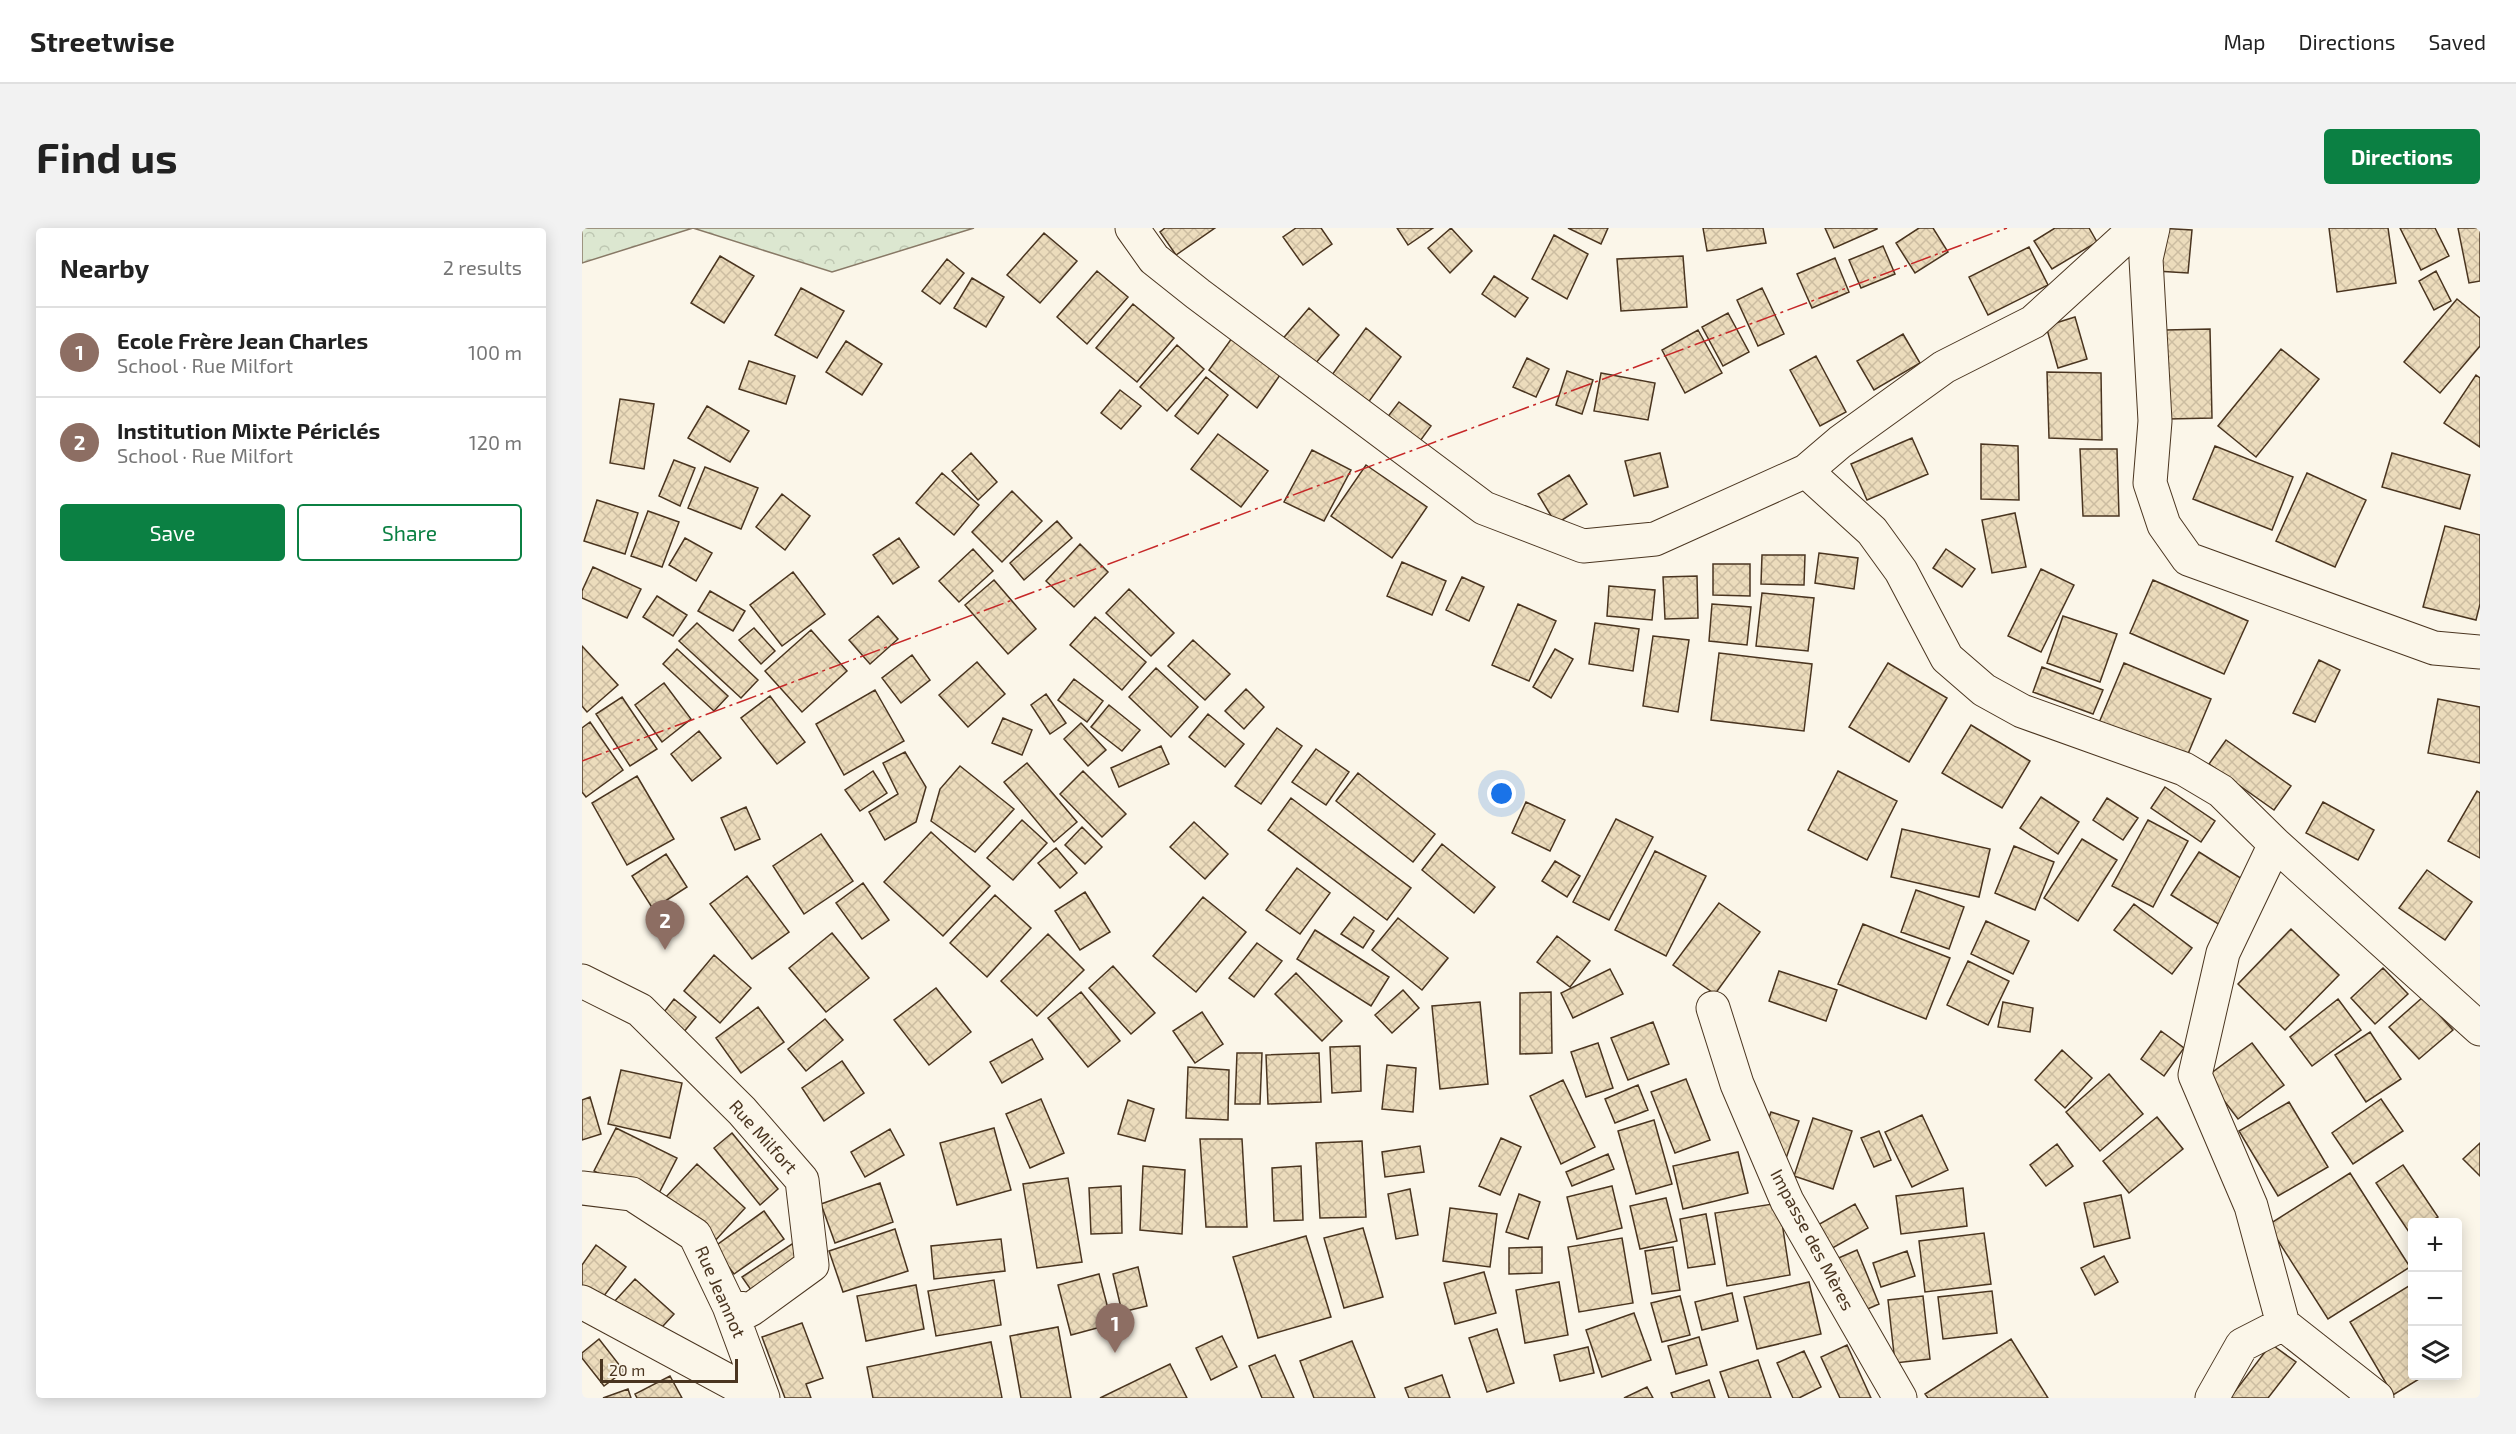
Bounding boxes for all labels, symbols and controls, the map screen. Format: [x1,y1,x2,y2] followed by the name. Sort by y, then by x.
[30,24,175,58] text: Streetwise
[2223,29,2266,54] text: Map
[2299,29,2395,54] text: Directions
[2428,29,2486,54] text: Saved
[2324,129,2480,184] button: Directions
[36,131,178,181] text: Find us
[60,252,149,283] text: Nearby
[443,255,522,279] text: 2 results
[117,327,368,353] text: Ecole Frère Jean Charles
[75,340,84,364] text: 1
[468,340,522,364] text: 100 m
[117,353,293,377] text: School · Rue Milfort
[117,417,380,443] text: Institution Mixte Périclés
[74,430,85,454] text: 2
[469,430,522,454] text: 120 m
[117,443,293,467] text: School · Rue Milfort
[60,504,285,561] button: Save
[297,504,522,561] button: Share
[1487,779,1516,808] your location
[646,900,685,950] pin: 2
[725,1095,803,1178] street label: Rue Milfort
[1766,1165,1859,1314] street label: Impasse des Mères
[2408,1218,2462,1380] map controls
[2408,1218,2462,1272] button: +
[691,1242,751,1341] street label: Rue Jeannot
[2408,1272,2462,1326] button: −
[1096,1304,1134,1353] pin: 1
[2408,1326,2462,1380] button: layers
[600,1356,738,1384] scale bar
[609,1360,645,1379] text: 20 m

